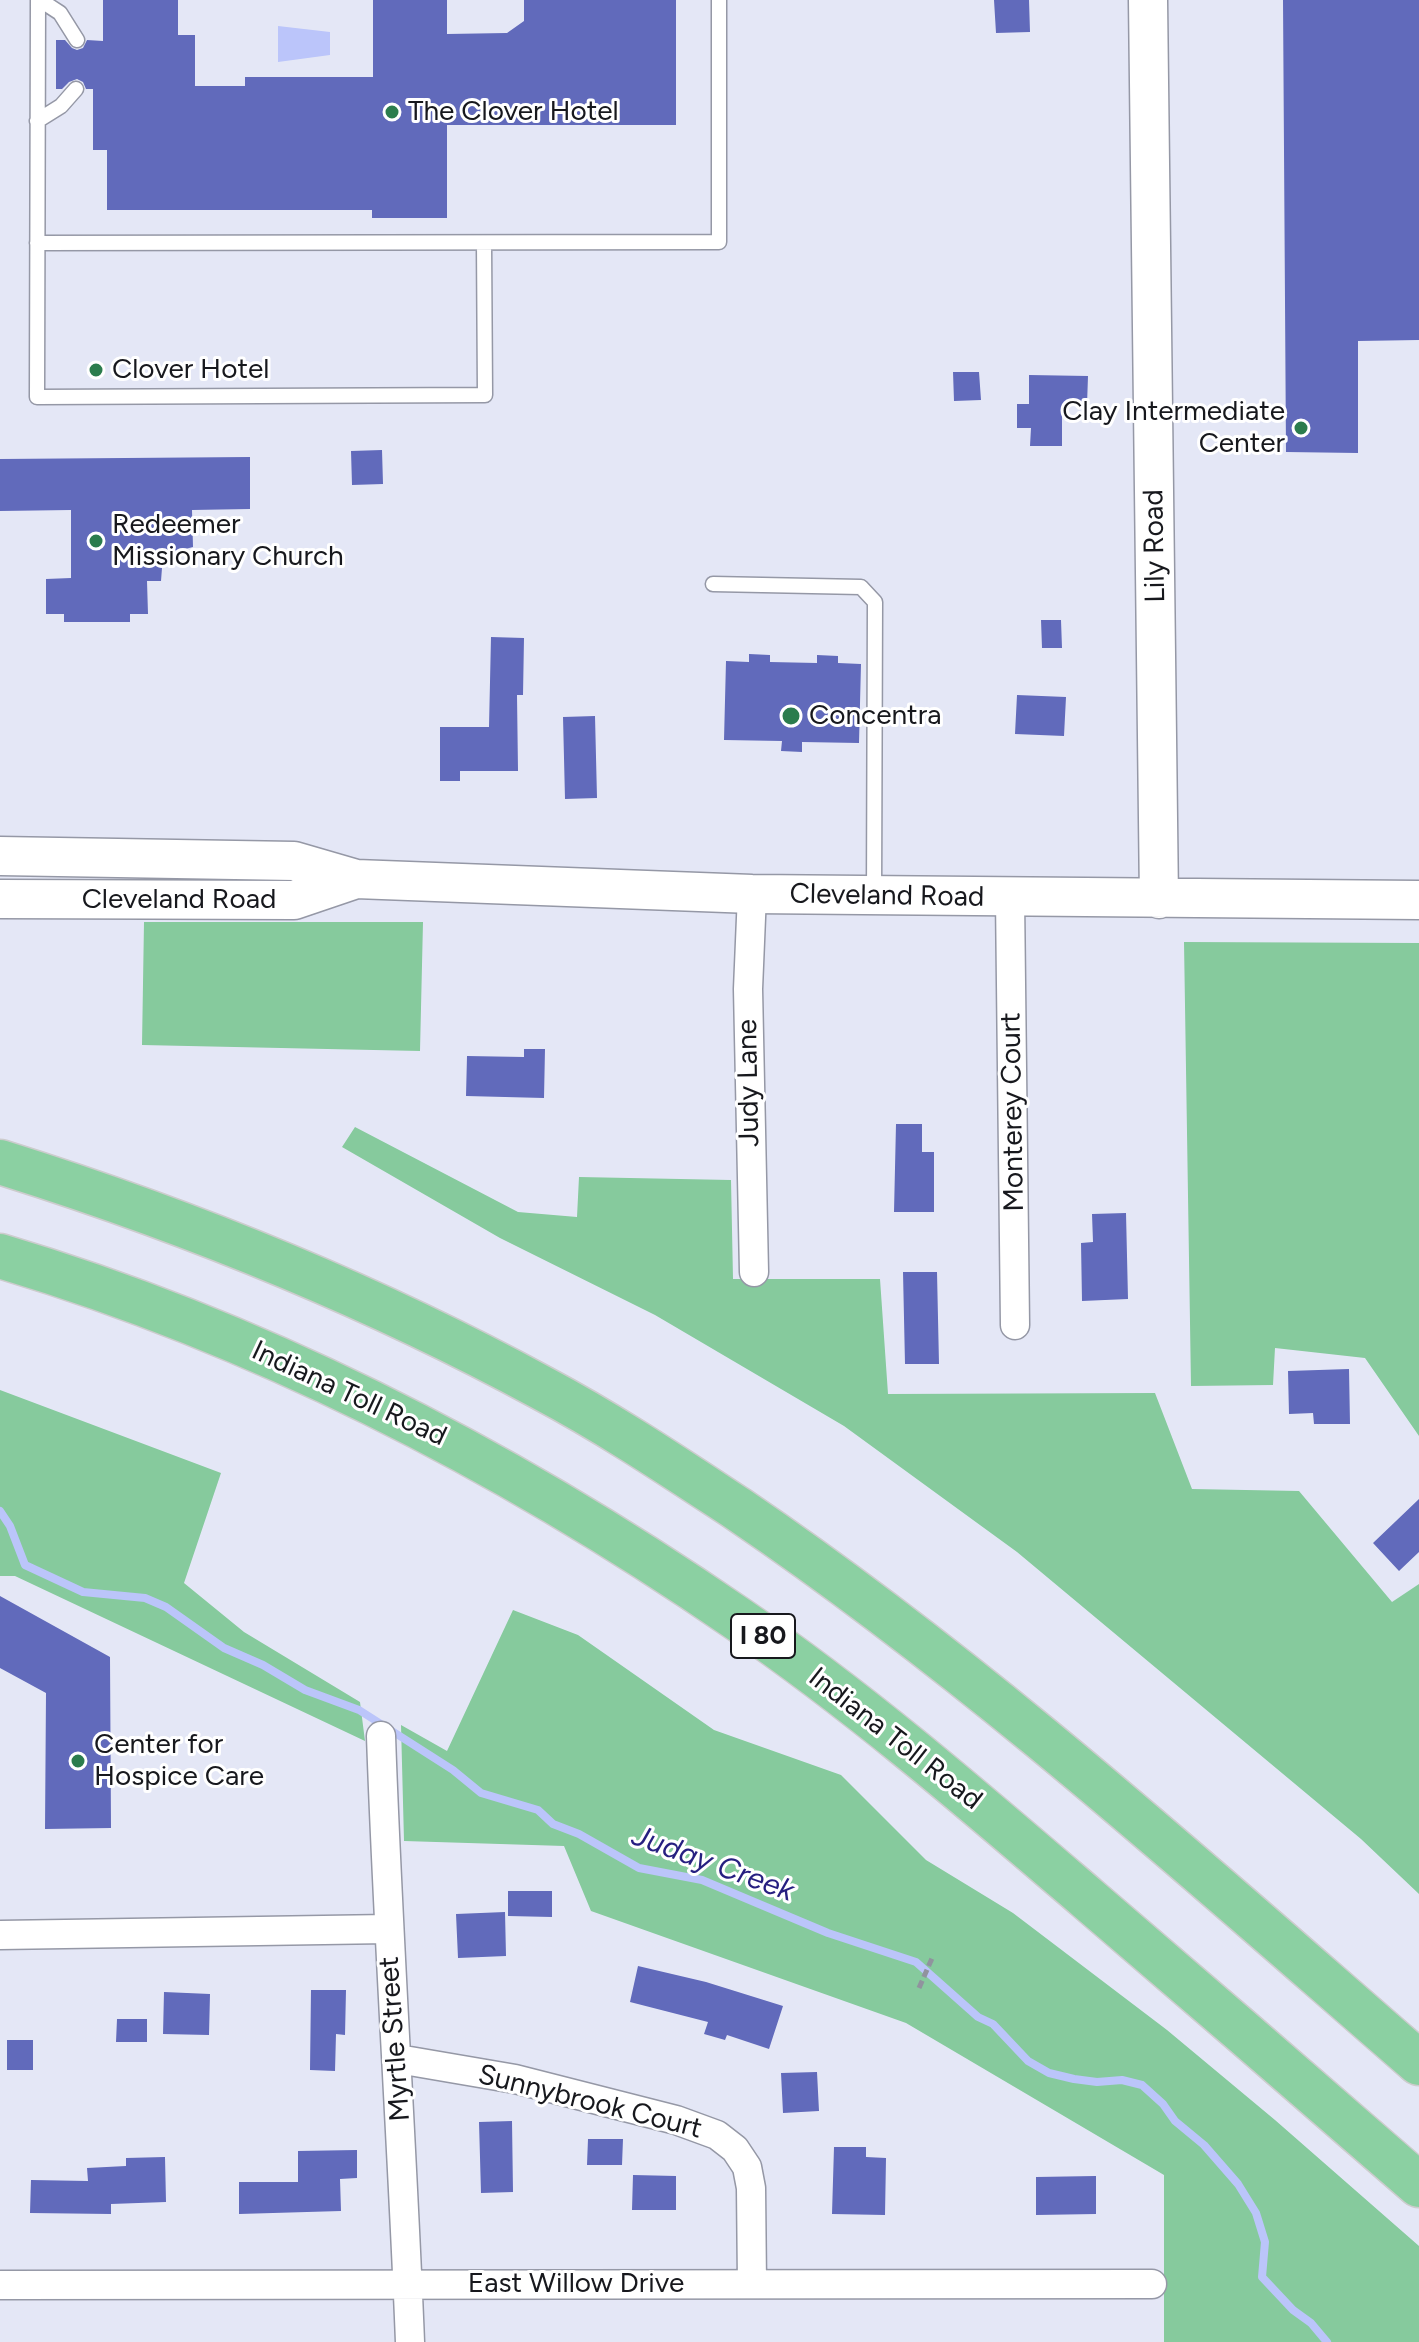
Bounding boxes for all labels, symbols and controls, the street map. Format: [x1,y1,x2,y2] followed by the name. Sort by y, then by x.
[408,95,619,129] place label: The Clover Hotel
[383,103,401,121] marker: The Clover Hotel
[112,353,269,387] place label: Clover Hotel
[87,361,105,379] marker: Clover Hotel
[1062,395,1285,461] place label: Clay Intermediate Center
[1292,419,1310,437] marker: Clay Intermediate Center
[1137,489,1173,603] street label: Lily Road
[112,508,344,574] place label: Redeemer Missionary Church
[87,532,105,550] marker: Redeemer Missionary Church
[809,699,941,733] place label: Concentra
[780,705,802,727] marker: Concentra
[789,878,985,914] street label: Cleveland Road
[82,883,276,917] street label: Cleveland Road
[994,1012,1032,1212] street label: Monterey Court
[731,1019,767,1147] street label: Judy Lane
[246,1334,452,1454] street label: Indiana Toll Road
[731,1614,795,1658] road number: I 80
[802,1661,988,1817] street label: Indiana Toll Road
[94,1728,264,1794] place label: Center for Hospice Care
[69,1752,87,1770] marker: Center for Hospice Care
[627,1818,799,1910] water label: Juday Creek
[372,1955,418,2123] street label: Myrtle Street
[475,2058,705,2146] street label: Sunnybrook Court
[468,2267,684,2301] street label: East Willow Drive

